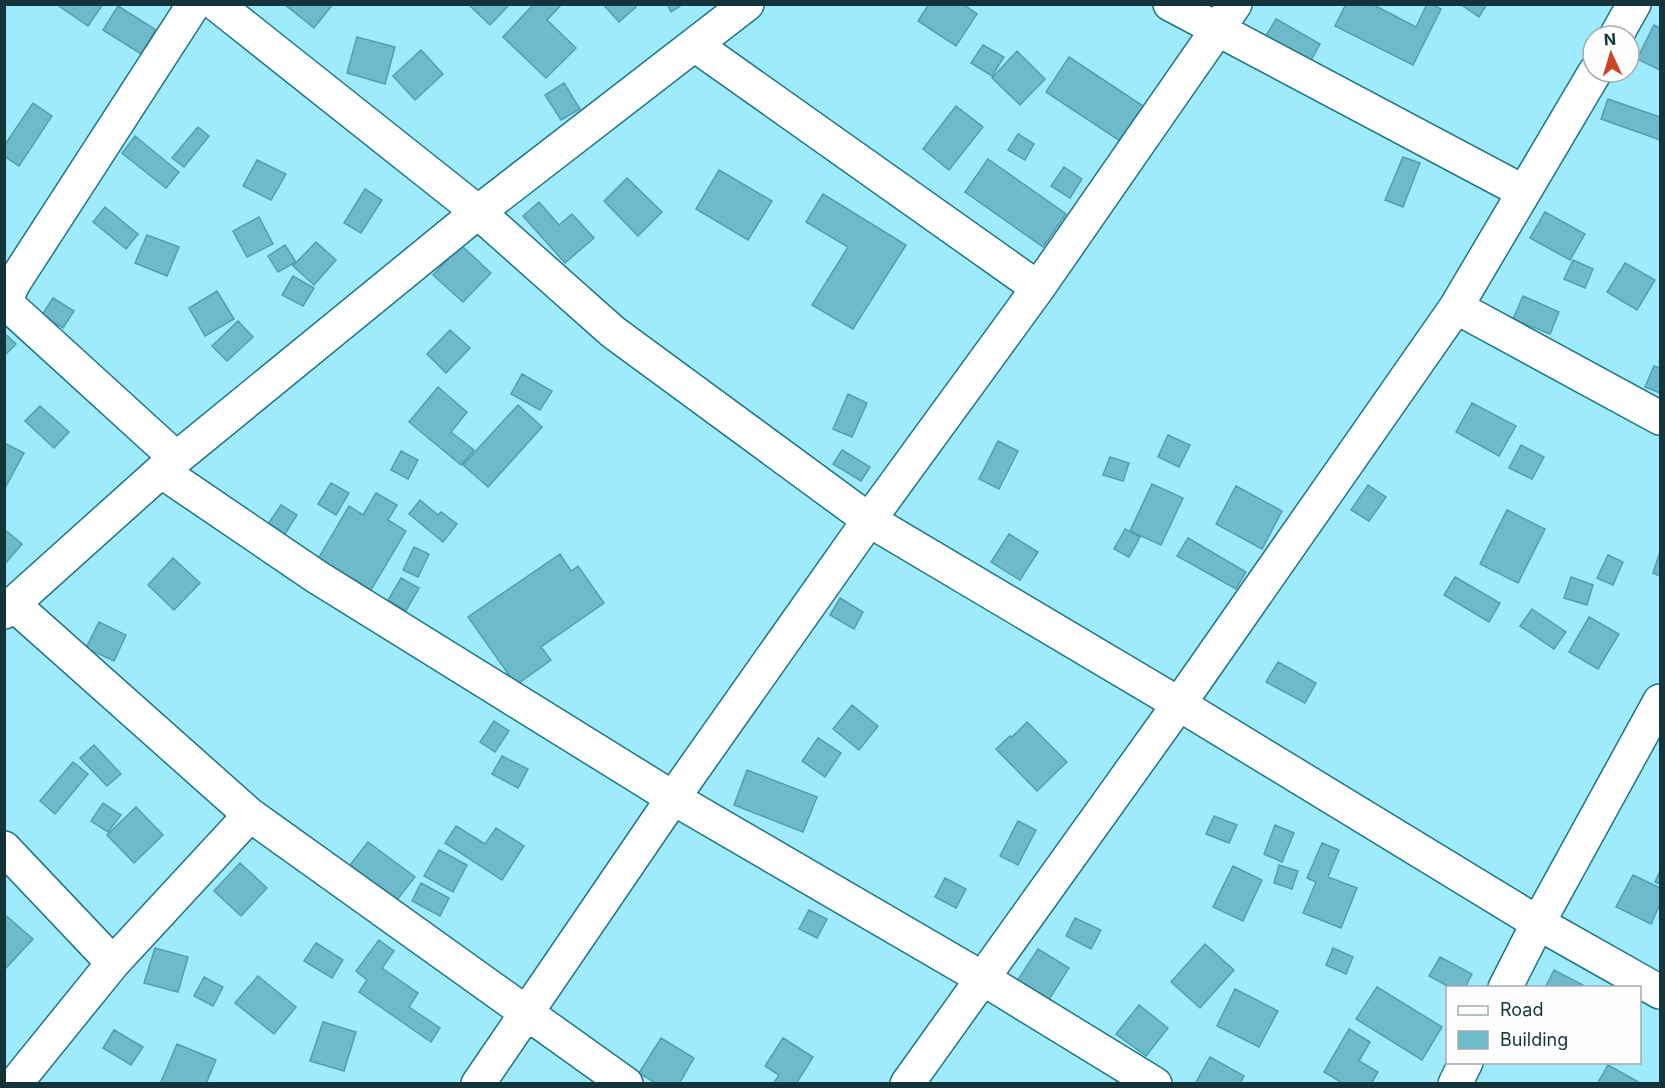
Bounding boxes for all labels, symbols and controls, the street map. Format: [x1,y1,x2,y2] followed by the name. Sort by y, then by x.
[1581,24,1641,84] north arrow
[1603,29,1617,49] text: N
[1446,986,1641,1064] legend
[1500,999,1543,1020] text: Road
[1500,1029,1568,1050] text: Building

